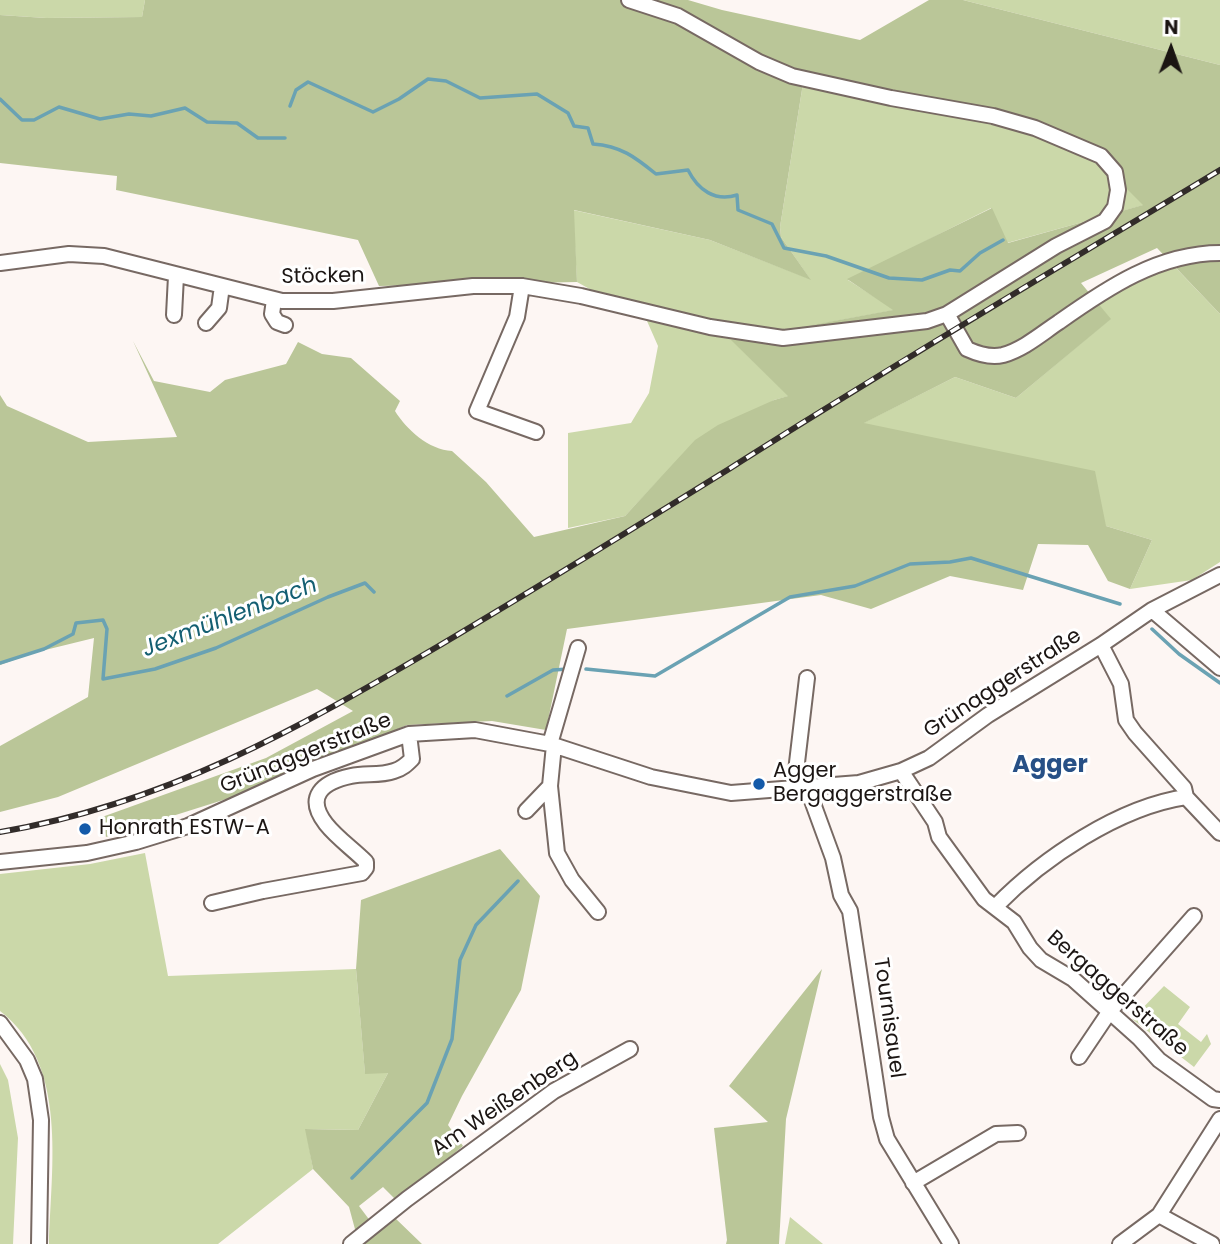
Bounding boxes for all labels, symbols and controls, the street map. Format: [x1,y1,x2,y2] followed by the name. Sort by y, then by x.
[1136,14,1206,84] north arrow
[1164,14,1179,41] text: N
[281,264,365,290] street label: Stöcken
[139,572,321,664] water label: Jexmühlenbach
[920,624,1086,744] street label: Grünaggerstraße
[217,708,395,800] street label: Grünaggerstraße
[1012,752,1088,780] district label: Agger
[773,759,952,809] place label: Agger Bergaggerstraße
[751,776,767,792] marker: Agger Bergaggerstraße
[99,816,270,842] place label: Honrath ESTW-A
[77,821,93,837] marker: Honrath ESTW-A
[1041,926,1193,1062] street label: Bergaggerstraße
[867,956,909,1080] street label: Tournisauel
[427,1046,583,1162] street label: Am Weißenberg

